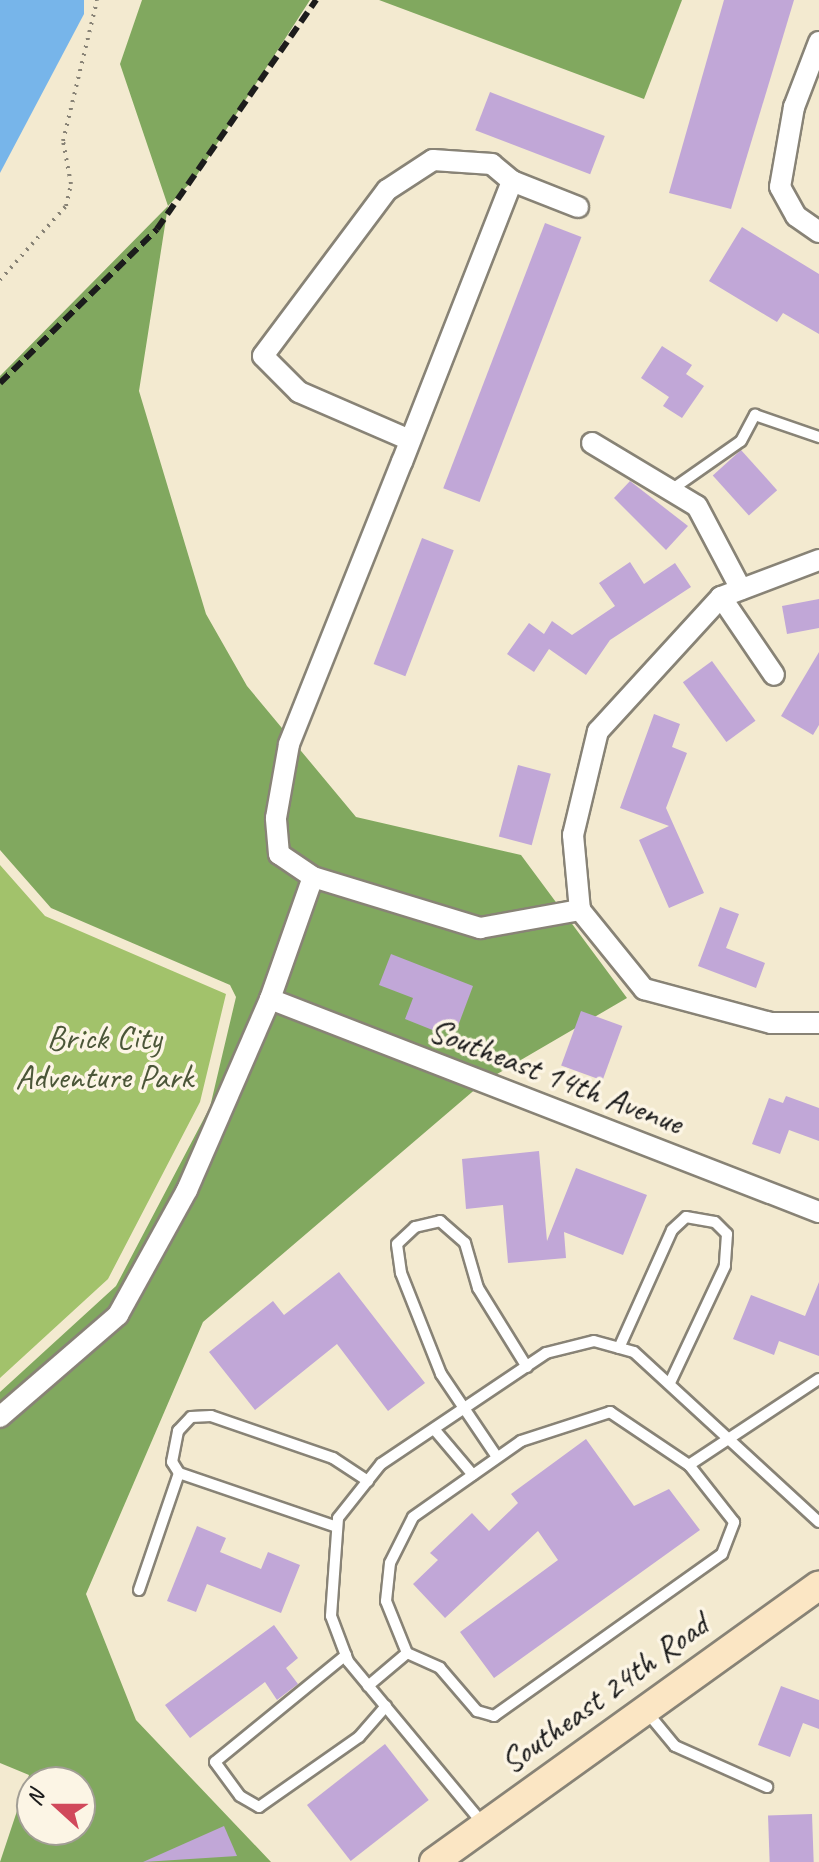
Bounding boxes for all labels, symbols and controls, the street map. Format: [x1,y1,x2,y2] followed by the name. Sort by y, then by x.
[424,1009,688,1143] street label: Southeast 14th Avenue
[15,1017,193,1096] park label: Brick City Adventure Park
[492,1604,716,1782] street label: Southeast 24th Road
[16,1766,96,1846] north arrow
[20,1787,51,1809] text: N

